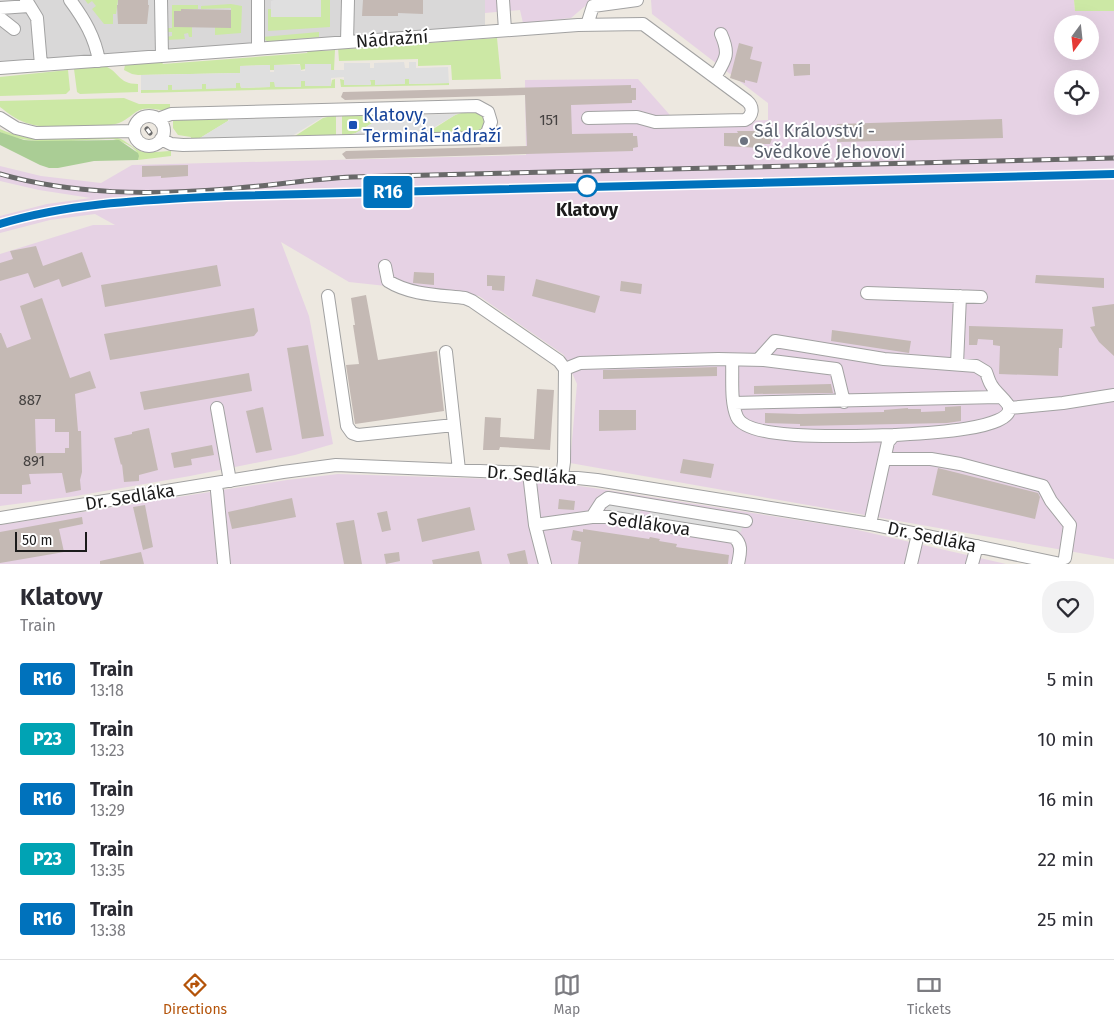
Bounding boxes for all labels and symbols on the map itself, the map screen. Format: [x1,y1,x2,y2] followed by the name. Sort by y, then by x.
[1054,15,1099,60] north arrow
[355,25,429,53] street label: Nádražní
[363,104,501,147] place label: Klatovy, Terminál-nádraží
[539,111,559,129] house number: 151
[347,119,359,131] marker: Klatovy, Terminál-nádraží
[754,120,905,163] place label: Sál Království - Svědkové Jehovovi
[738,135,750,147] marker: Sál Království - Svědkové Jehovovi
[576,175,598,197] marker: Klatovy
[359,176,417,208] line badge: R16
[556,199,619,221] place label: Klatovy
[19,391,42,409] house number: 887
[23,452,45,470] house number: 891
[486,461,578,489] street label: Dr. Sedláka
[84,479,176,515] street label: Dr. Sedláka
[606,507,692,541] street label: Sedlákova
[886,517,978,557] street label: Dr. Sedláka
[15,529,88,552] scale bar

